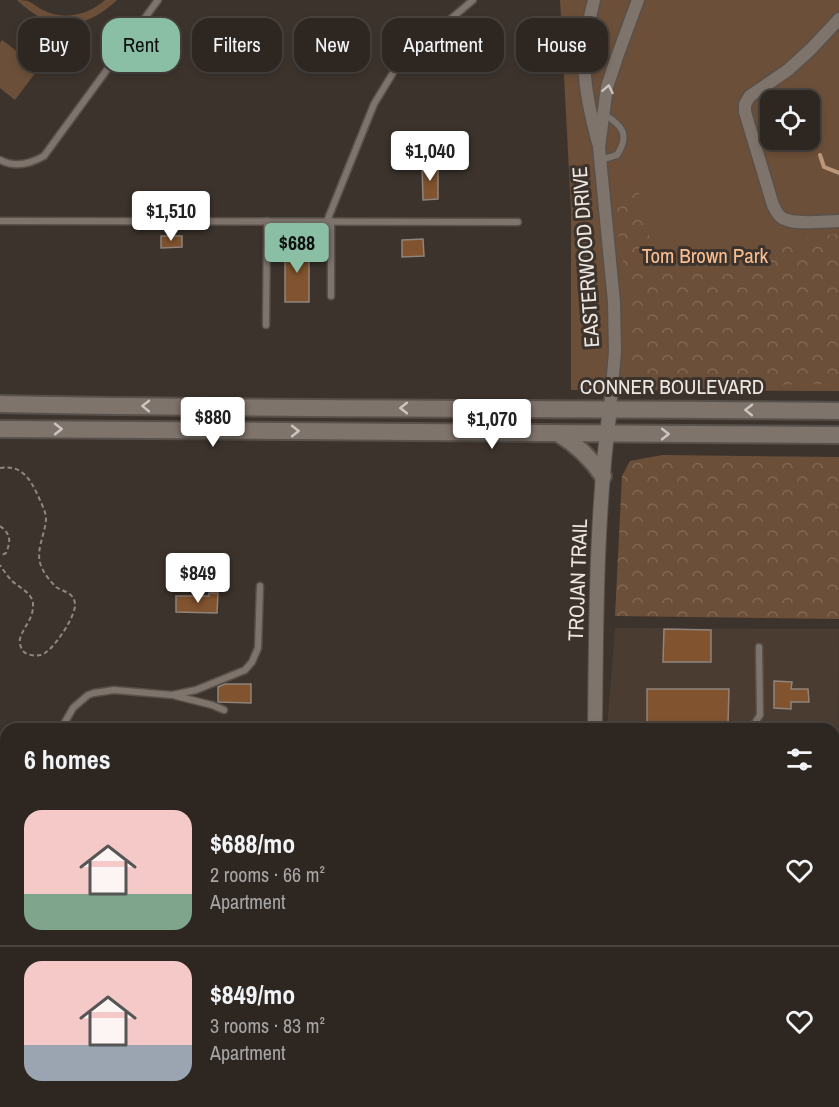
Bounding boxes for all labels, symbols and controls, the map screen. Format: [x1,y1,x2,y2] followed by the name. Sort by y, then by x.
[18,18,90,72] chip: Buy
[102,18,180,72] chip: Rent
[192,18,282,72] chip: Filters
[294,18,370,72] chip: New
[382,18,504,72] chip: Apartment
[516,18,608,72] chip: House
[601,84,614,94] one-way arrow
[760,90,820,150] map controls
[760,90,820,150] button: locate
[381,131,479,182] pin: $1,040
[405,137,455,164] text: $1,040
[565,165,606,349] street label: EASTERWOOD DRIVE
[122,191,220,242] pin: $1,510
[146,197,196,224] text: $1,510
[261,223,333,274] pin: $688
[279,229,315,256] text: $688
[642,241,769,270] park label: Tom Brown Park
[580,372,764,401] street label: CONNER BOULEVARD
[177,397,249,448] pin: $880
[443,399,541,450] pin: $1,070
[142,400,151,413] one-way arrow
[400,402,409,414] one-way arrow
[195,403,231,430] text: $880
[745,404,754,416] one-way arrow
[467,405,517,432] text: $1,070
[54,423,63,435] one-way arrow
[291,425,300,437] one-way arrow
[661,428,670,440] one-way arrow
[561,518,594,642] street label: TROJAN TRAIL
[162,553,234,604] pin: $849
[180,559,216,586] text: $849
[24,742,111,777] text: 6 homes
[783,743,816,776] icon: filters
[210,826,295,861] text: $688/mo
[72,834,144,906] icon: home
[783,854,816,887] icon: heart
[210,861,325,888] text: 2 rooms · 66 m²
[210,888,286,915] text: Apartment
[210,977,295,1012] text: $849/mo
[72,985,144,1057] icon: home
[783,1005,816,1038] icon: heart
[210,1012,325,1039] text: 3 rooms · 83 m²
[210,1039,286,1066] text: Apartment

